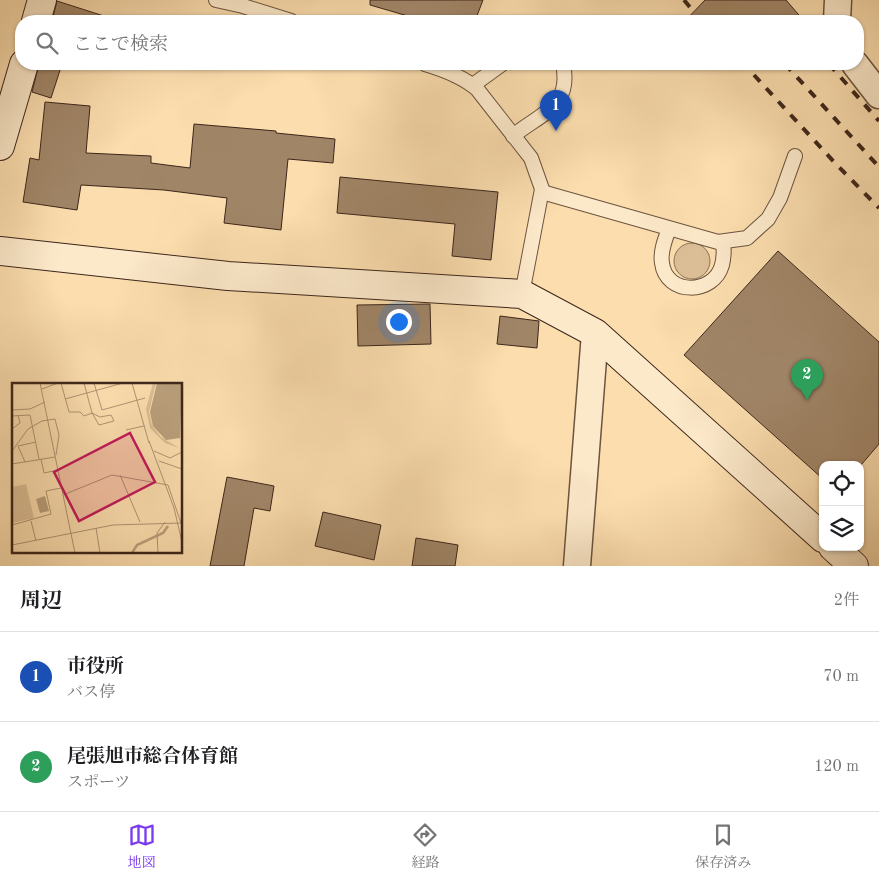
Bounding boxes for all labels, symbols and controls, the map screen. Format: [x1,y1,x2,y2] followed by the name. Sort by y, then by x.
[15,15,864,70] search box
[33,29,61,57] icon: search
[73,36,168,55] text: ここで検索
[540,90,572,131] pin: 1
[386,309,412,335] your location
[791,359,823,400] pin: 2
[12,383,182,554] inset map
[819,461,864,551] map controls
[819,461,864,506] button: locate
[819,506,864,551] button: layers
[20,591,62,612] text: 周辺
[834,593,859,609] text: 2件
[67,658,124,677] text: 市役所
[31,669,41,685] text: 1
[823,669,859,685] text: 70 m
[67,685,115,701] text: バス停
[67,748,238,767] text: 尾張旭市総合体育館
[31,759,41,775] text: 2
[814,759,859,775] text: 120 m
[67,775,130,791] text: スポーツ
[128,821,156,872] tab: 地図
[411,821,439,872] tab: 経路
[695,821,751,872] tab: 保存済み

